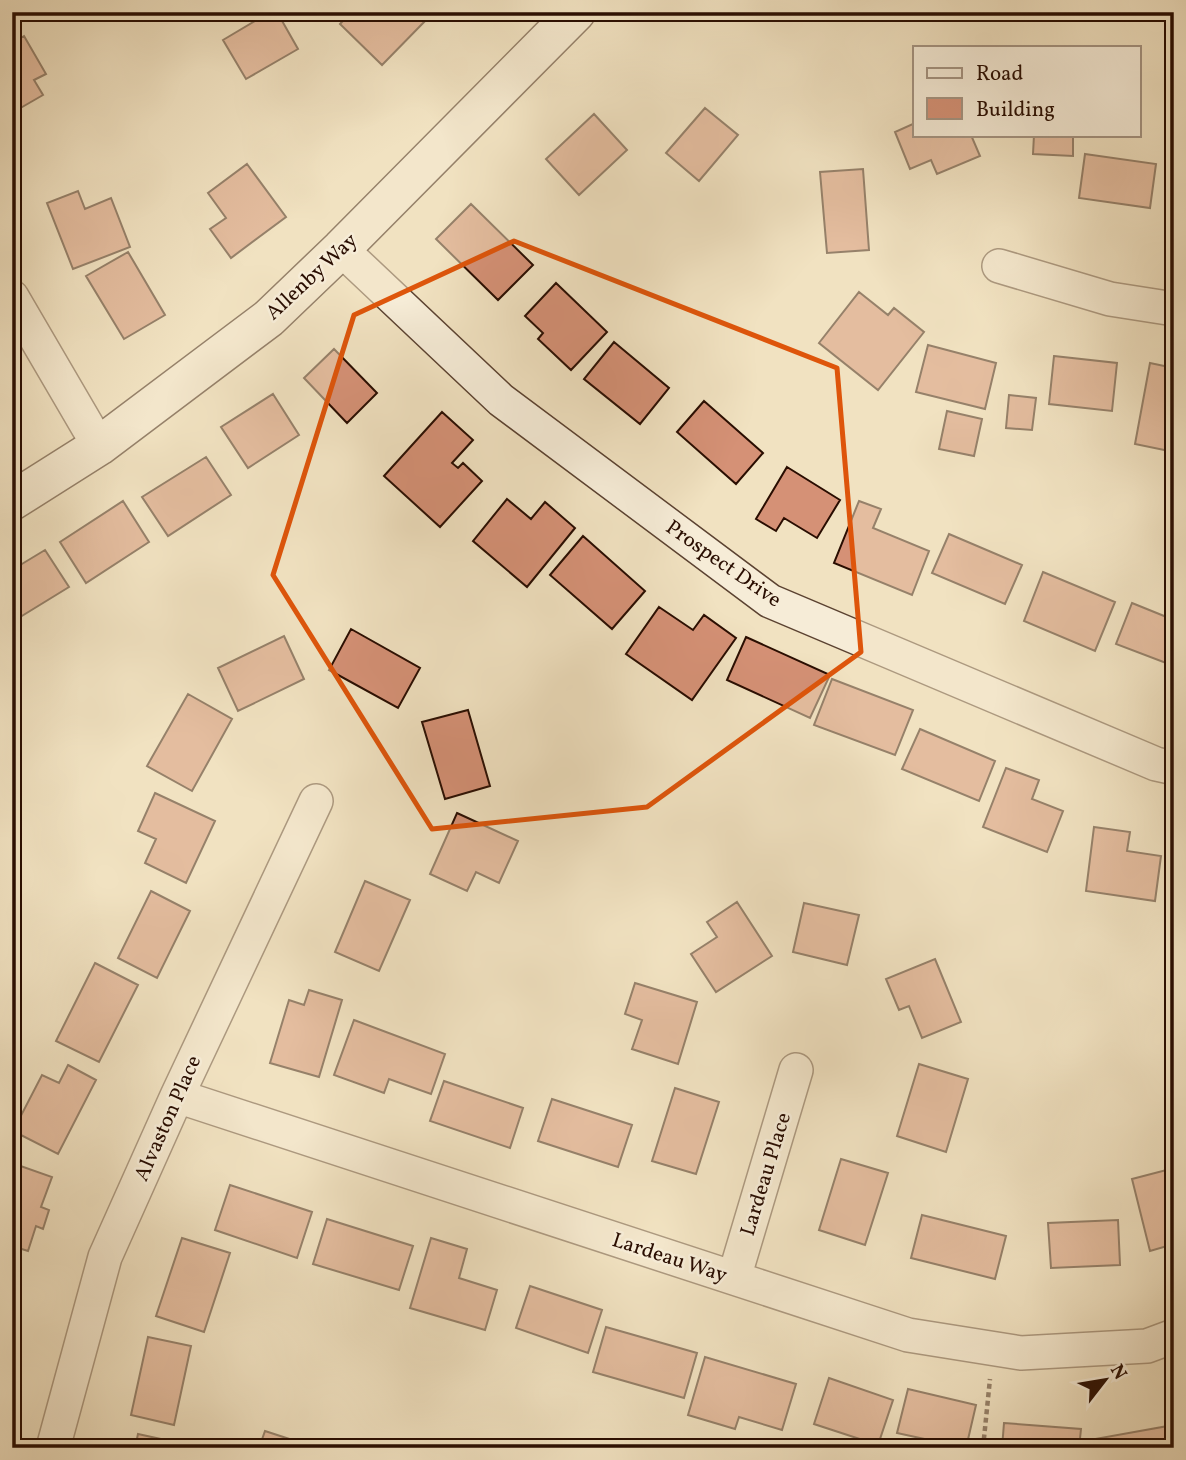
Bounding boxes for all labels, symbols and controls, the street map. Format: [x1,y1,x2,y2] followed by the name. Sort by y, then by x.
[913,46,1140,136] legend
[976,60,1023,89] text: Road
[976,96,1055,125] text: Building
[260,226,365,327] street label: Allenby Way
[659,514,787,615] street label: Prospect Drive
[128,1051,209,1186] street label: Alvaston Place
[734,1109,799,1240] street label: Lardeau Place
[608,1226,731,1291] street label: Lardeau Way
[1070,1344,1140,1414] north arrow
[1103,1360,1133,1385] text: N

